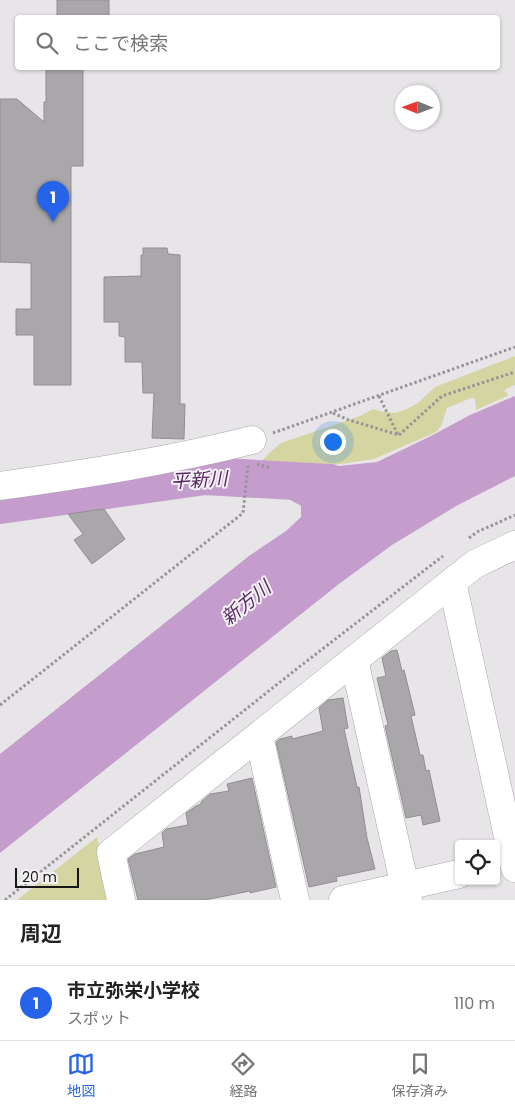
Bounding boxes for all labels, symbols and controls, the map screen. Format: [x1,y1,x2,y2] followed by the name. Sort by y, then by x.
[15,15,500,70] search box
[33,29,61,57] icon: search
[73,30,168,57] text: ここで検索
[395,85,440,130] north arrow
[37,181,69,222] pin: 1
[320,429,346,455] your location
[170,465,230,495] water label: 平新川
[215,573,278,631] water label: 新方川
[455,840,500,885] map controls
[455,840,500,885] button: locate
[15,865,79,888] scale bar
[22,867,57,887] text: 20 m
[20,919,62,948] text: 周辺
[67,977,200,1004] text: 市立弥栄小学校
[33,992,39,1015] text: 1
[454,992,495,1015] text: 110 m
[67,1007,131,1030] text: スポット
[67,1050,95,1102] tab: 地図
[229,1050,257,1102] tab: 経路
[392,1050,448,1102] tab: 保存済み

